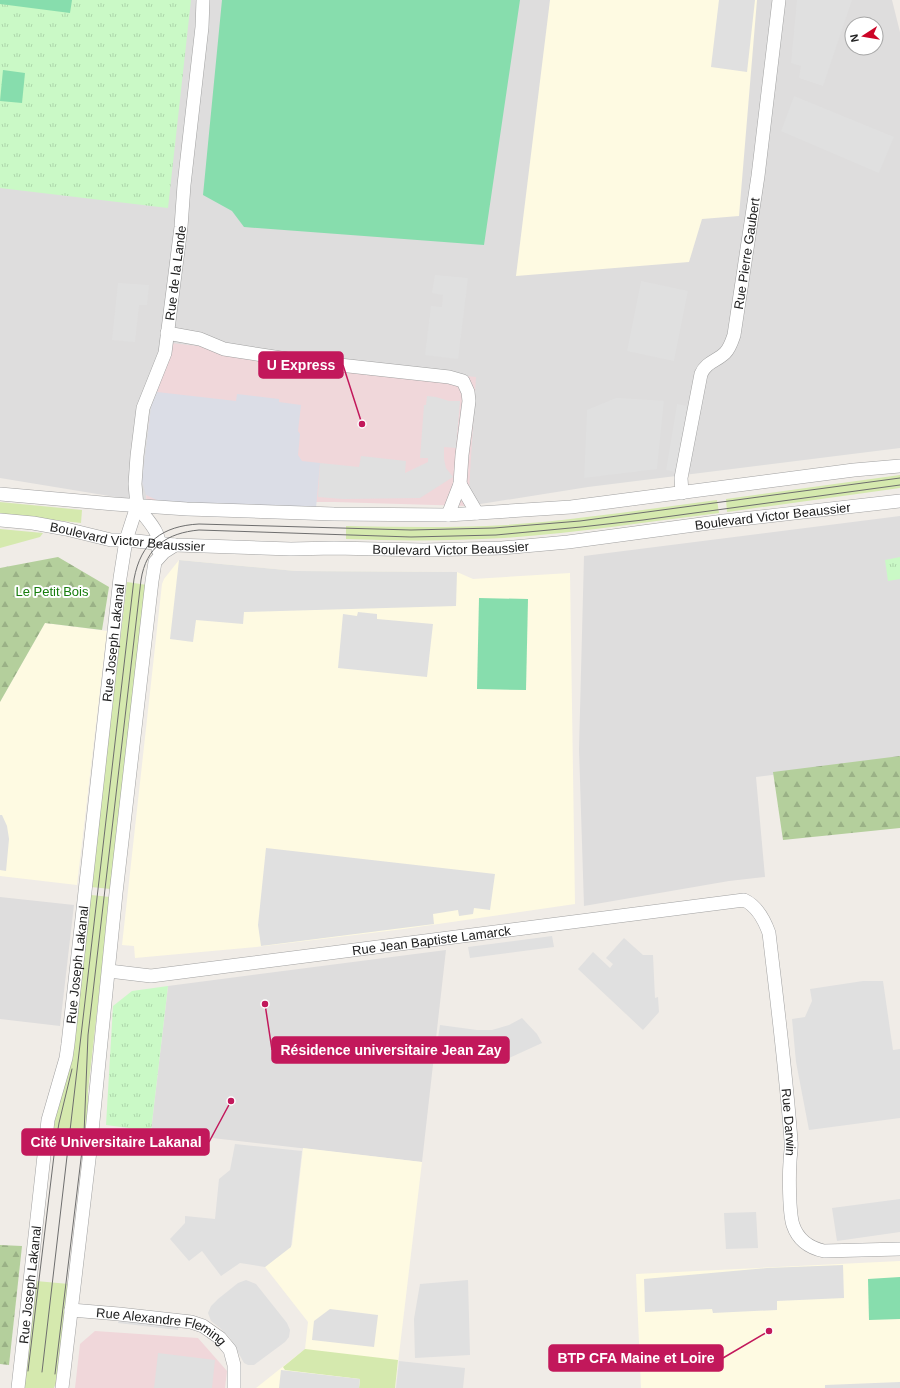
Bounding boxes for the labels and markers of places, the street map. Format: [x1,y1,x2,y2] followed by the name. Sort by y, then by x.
[259,352,343,378] callout: U Express
[272,1037,509,1063] callout: Résidence universitaire Jean Zay
[22,1129,209,1155] callout: Cité Universitaire Lakanal
[549,1345,723,1371] callout: BTP CFA Maine et Loire

